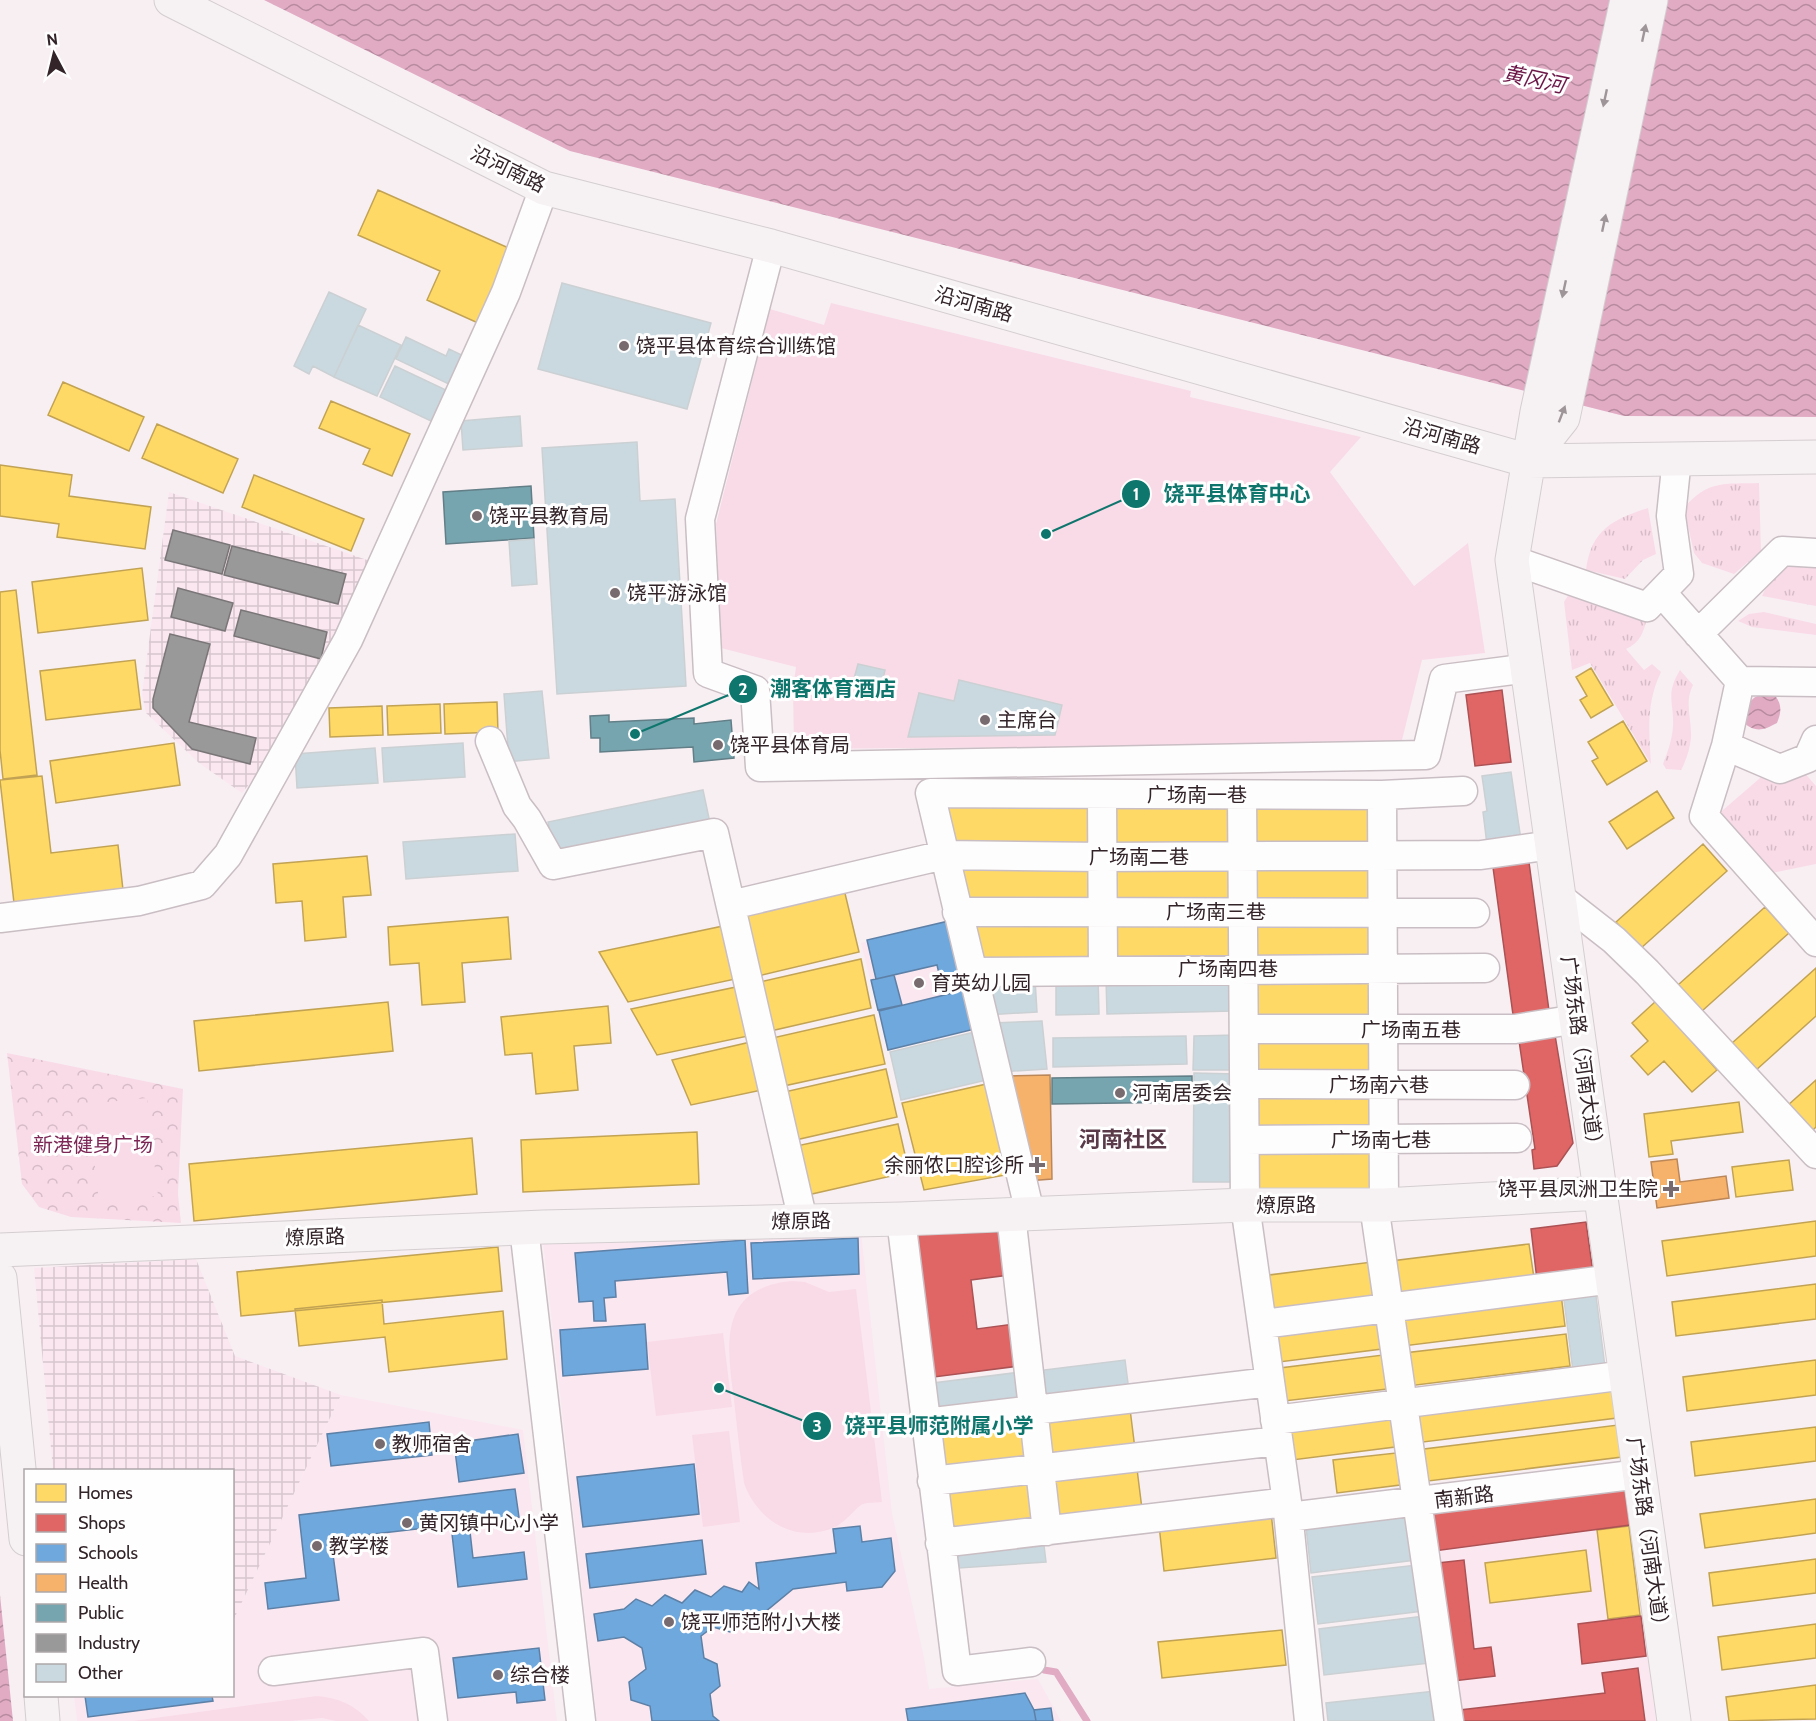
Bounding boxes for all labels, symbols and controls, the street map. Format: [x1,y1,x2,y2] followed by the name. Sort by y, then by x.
[1640,23,1649,42] one-way arrow
[24,24,84,84] north arrow
[45,29,59,50] text: N
[1501,60,1571,99] water label: 黄冈河
[1600,89,1609,108] one-way arrow
[467,141,549,197] street label: 沿河南路
[1600,214,1609,233] one-way arrow
[1559,280,1568,299] one-way arrow
[932,281,1016,327] street label: 沿河南路
[636,334,836,358] place label: 饶平县体育综合训练馆
[617,339,631,353] marker: 饶平县体育综合训练馆
[1558,404,1568,422] one-way arrow
[1400,413,1484,459] street label: 沿河南路
[1121,474,1322,513] callout: 饶平县体育中心
[1164,481,1311,506] text: 饶平县体育中心
[1133,483,1139,505] text: 1
[489,504,609,528] place label: 饶平县教育局
[470,509,484,523] marker: 饶平县教育局
[627,581,727,605] place label: 饶平游泳馆
[608,586,622,600] marker: 饶平游泳馆
[728,669,908,708] callout: 潮客体育酒店
[770,676,896,701] text: 潮客体育酒店
[738,678,748,700] text: 2
[997,708,1057,732] place label: 主席台
[978,713,992,727] marker: 主席台
[730,733,850,757] place label: 饶平县体育局
[711,738,725,752] marker: 饶平县体育局
[1147,783,1247,807] street label: 广场南一巷
[1089,845,1189,869] street label: 广场南二巷
[1166,900,1266,924] street label: 广场南三巷
[1556,954,1608,1156] street label: 广场东路（河南大道）
[1178,957,1278,981] street label: 广场南四巷
[931,971,1031,995] place label: 育英幼儿园
[912,976,926,990] marker: 育英幼儿园
[1361,1018,1461,1042] street label: 广场南五巷
[1329,1073,1429,1097] street label: 广场南六巷
[1132,1081,1232,1105] place label: 河南居委会
[1113,1086,1127,1100] marker: 河南居委会
[1079,1126,1167,1153] district label: 河南社区
[1331,1128,1431,1152] street label: 广场南七巷
[33,1133,153,1157] park label: 新港健身广场
[884,1153,1024,1177] place label: 余丽侬口腔诊所
[1028,1156,1046,1174] marker: 余丽侬口腔诊所
[1498,1177,1658,1201] place label: 饶平县凤洲卫生院
[1662,1180,1680,1198] marker: 饶平县凤洲卫生院
[1256,1193,1316,1217] street label: 燎原路
[771,1208,831,1234] street label: 燎原路
[285,1224,345,1250] street label: 燎原路
[802,1406,1045,1445] callout: 饶平县师范附属小学
[845,1413,1034,1438] text: 饶平县师范附属小学
[812,1415,822,1437] text: 3
[392,1432,472,1456] place label: 教师宿舍
[1622,1435,1674,1637] street label: 广场东路（河南大道）
[373,1437,387,1451] marker: 教师宿舍
[24,1469,234,1697] legend
[1433,1481,1495,1513] street label: 南新路
[78,1482,133,1504] text: Homes
[419,1511,559,1535] place label: 黄冈镇中心小学
[78,1512,126,1534] text: Shops
[400,1516,414,1530] marker: 黄冈镇中心小学
[329,1534,389,1558] place label: 教学楼
[310,1539,324,1553] marker: 教学楼
[78,1542,138,1564] text: Schools
[78,1572,128,1594] text: Health
[78,1602,124,1624] text: Public
[681,1610,841,1634] place label: 饶平师范附小大楼
[662,1615,676,1629] marker: 饶平师范附小大楼
[78,1632,140,1654] text: Industry
[78,1662,123,1684] text: Other
[510,1663,570,1687] place label: 综合楼
[491,1668,505,1682] marker: 综合楼

